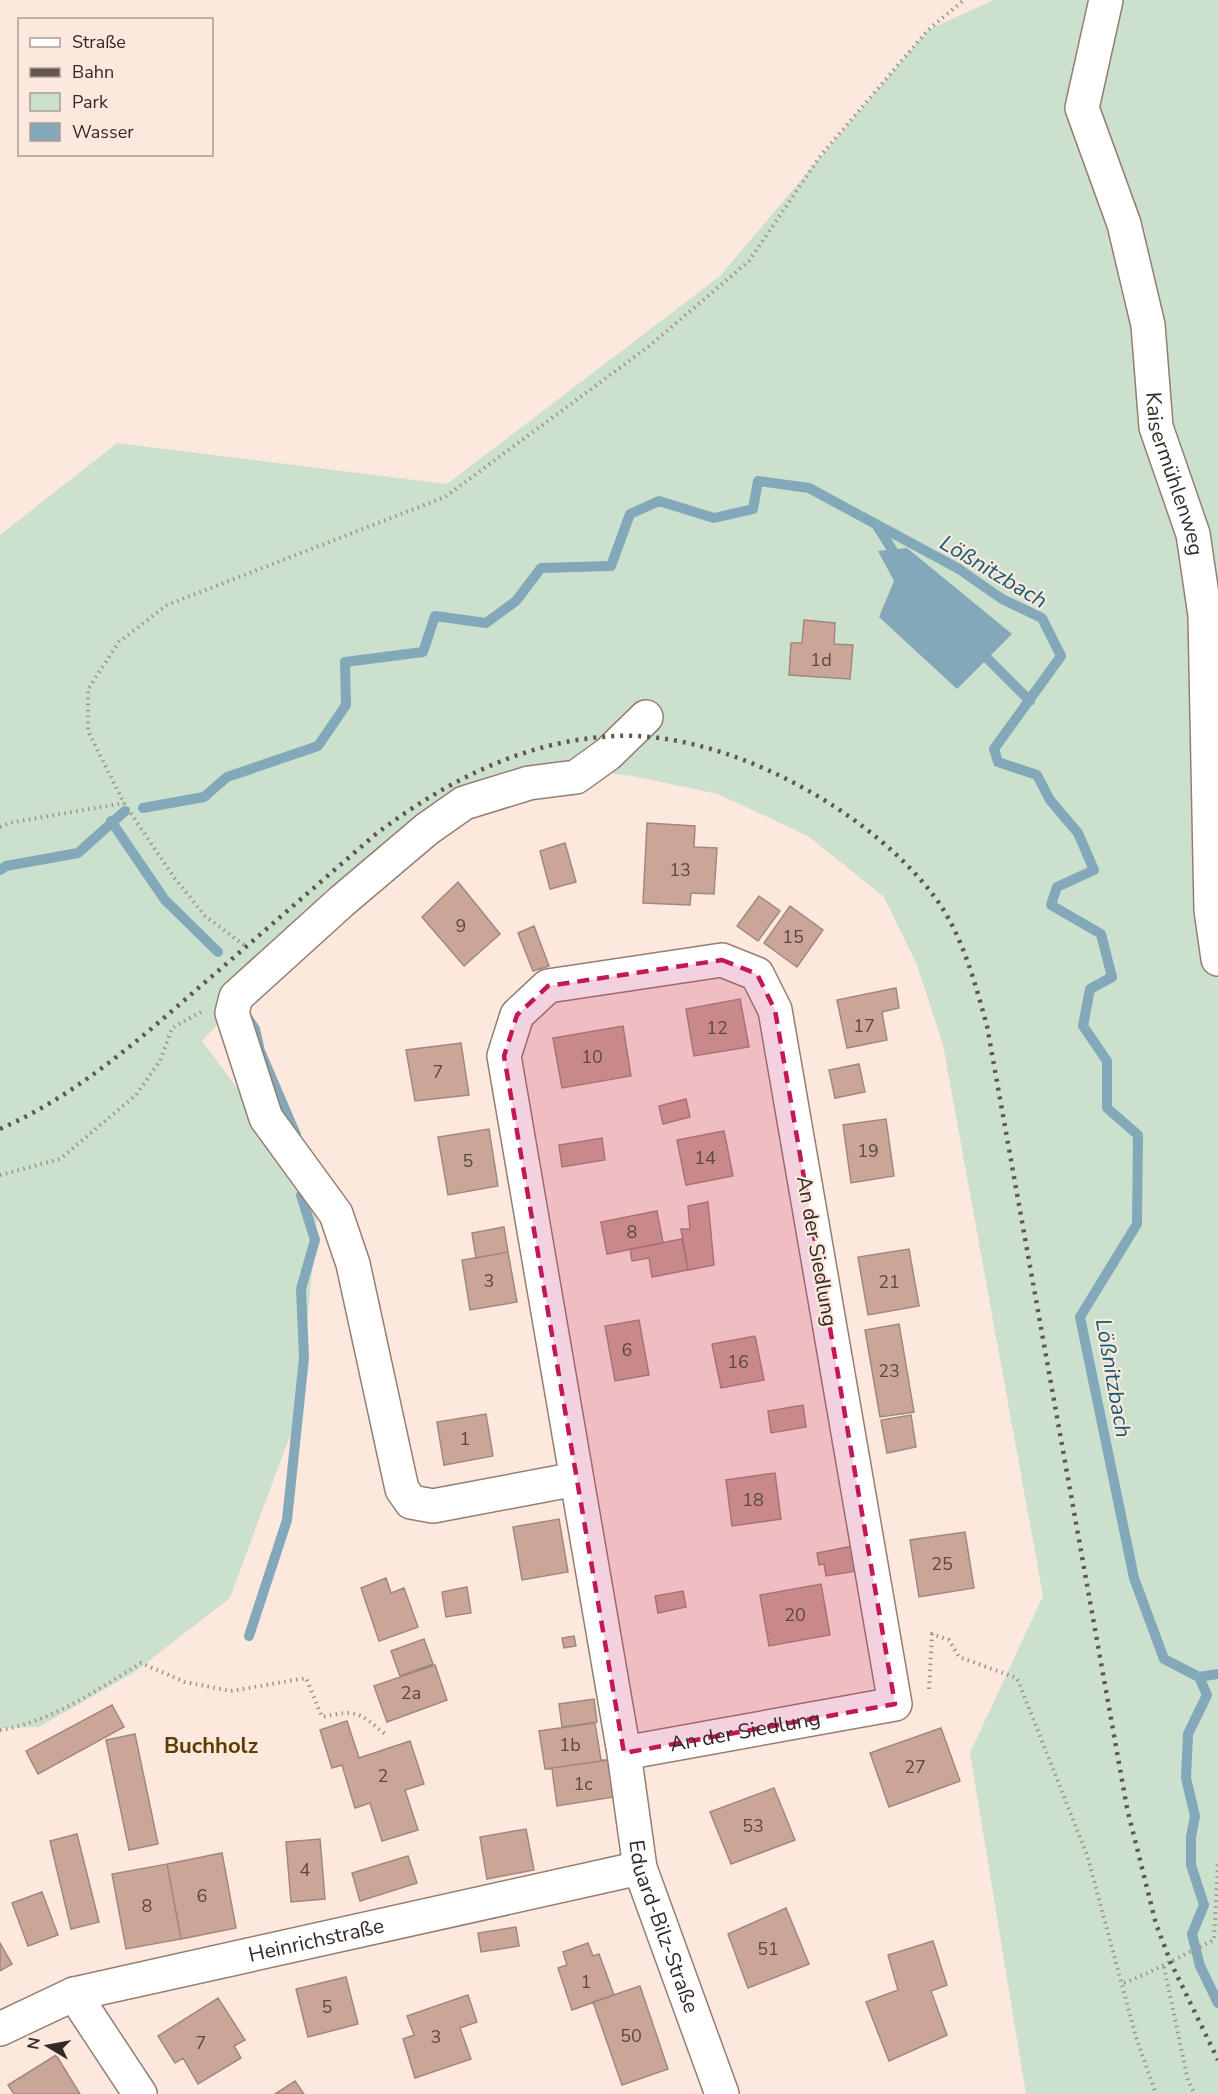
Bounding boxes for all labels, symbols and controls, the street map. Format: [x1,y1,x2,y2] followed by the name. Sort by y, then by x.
[18,18,213,156] legend
[72,30,126,54] text: Straße
[72,60,114,84] text: Bahn
[72,90,109,114] text: Park
[72,120,134,144] text: Wasser
[1139,391,1210,557] street label: Kaisermühlenweg
[934,528,1053,616] water label: Lößnitzbach
[810,648,832,672] house number: 1d
[669,858,691,882] house number: 13
[456,914,466,938] house number: 9
[782,925,804,949] house number: 15
[853,1014,875,1038] house number: 17
[706,1016,728,1040] house number: 12
[581,1045,603,1069] house number: 10
[433,1060,443,1084] house number: 7
[857,1139,879,1163] house number: 19
[694,1146,716,1170] house number: 14
[463,1149,473,1173] house number: 5
[790,1174,844,1328] street label: An der Siedlung
[627,1220,637,1244] house number: 8
[484,1269,494,1293] house number: 3
[878,1270,900,1294] house number: 21
[1088,1316,1138,1440] water label: Lößnitzbach
[622,1338,632,1362] house number: 6
[727,1350,749,1374] house number: 16
[878,1359,900,1383] house number: 23
[460,1427,470,1451] house number: 1
[742,1488,764,1512] house number: 18
[931,1552,953,1576] house number: 25
[784,1603,806,1627] house number: 20
[401,1681,421,1705] house number: 2a
[668,1704,823,1758] street label: An der Siedlung
[164,1731,258,1761] district label: Buchholz
[559,1733,581,1757] house number: 1b
[904,1755,926,1779] house number: 27
[378,1764,388,1788] house number: 2
[573,1772,593,1796] house number: 1c
[742,1814,764,1838] house number: 53
[622,1838,705,2017] street label: Eduard-Bilz-Straße
[300,1858,311,1882] house number: 4
[197,1884,207,1908] house number: 6
[142,1894,152,1918] house number: 8
[246,1911,387,1969] street label: Heinrichstraße
[757,1937,779,1961] house number: 51
[581,1970,591,1994] house number: 1
[322,1995,332,2019] house number: 5
[18,2016,78,2076] north arrow
[620,2024,642,2048] house number: 50
[431,2025,441,2049] house number: 3
[196,2031,206,2055] house number: 7
[22,2036,46,2051] text: N

